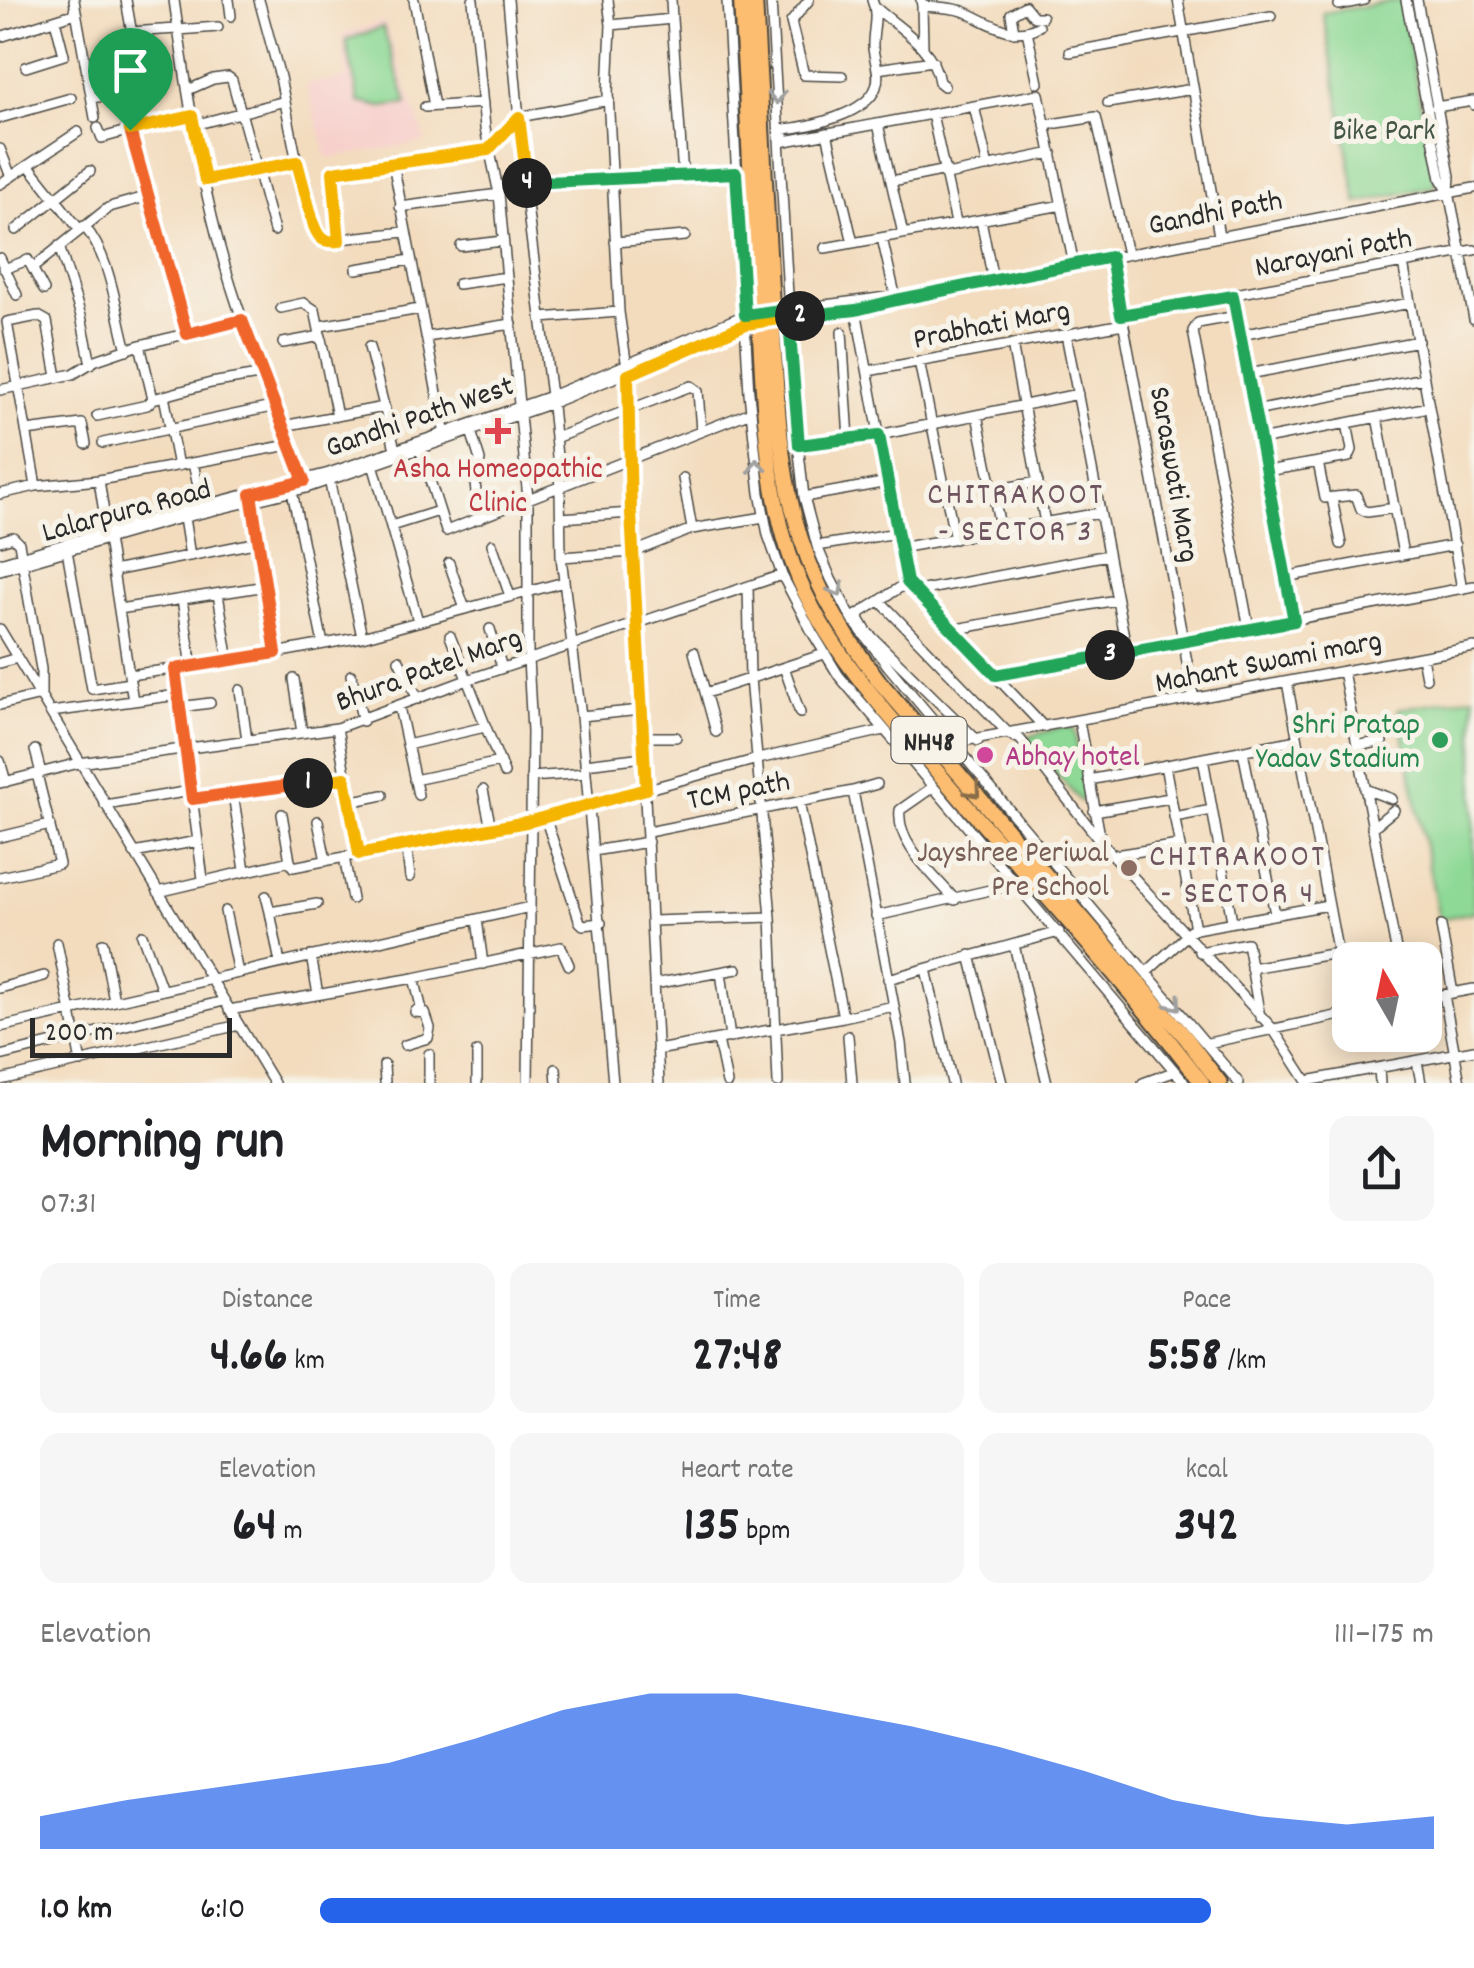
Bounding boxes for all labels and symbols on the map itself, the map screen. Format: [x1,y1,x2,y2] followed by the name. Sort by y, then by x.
[88,28,173,131] pin
[766,90,787,106] one-way arrow
[1332,112,1436,155] park label: Bike Park
[502,158,552,208] pin: 4
[1145,181,1287,249] street label: Gandhi Path
[1252,219,1416,292] street label: Narayani Path
[775,291,825,341] pin: 2
[910,291,1074,364] street label: Prabhati Marg
[320,367,520,472] street label: Gandhi Path West
[1135,383,1208,566] street label: Saraswati Marg
[485,418,511,444] marker: Asha Homeopathic Clinic
[393,450,603,527] place label: Asha Homeopathic Clinic
[747,458,768,474] one-way arrow
[38,470,217,557] street label: Lalarpura Road
[927,474,1105,557] district label: CHITRAKOOT - SECTOR 3
[825,580,844,598] one-way arrow
[331,619,528,726] street label: Bhura Patel Marg
[1152,621,1386,707] street label: Mahant Swami marg
[1085,630,1135,680] pin: 3
[1256,706,1420,783] place label: Shri Pratap Yadav Stadium
[892,717,966,763] road number: NH48
[1429,729,1451,751] marker: Shri Pratap Yadav Stadium
[1005,738,1140,781] place label: Abhay hotel
[974,744,996,766] marker: Abhay hotel
[283,758,333,808] pin: 1
[684,762,794,824] street label: TCM path
[962,780,980,798] one-way arrow
[917,834,1109,911] place label: Jayshree Periwal Pre School
[1149,836,1327,919] district label: CHITRAKOOT - SECTOR 4
[1118,857,1140,879] marker: Jayshree Periwal Pre School
[1332,942,1442,1052] north arrow
[1163,992,1181,1010] one-way arrow
[30,1013,232,1058] scale bar

